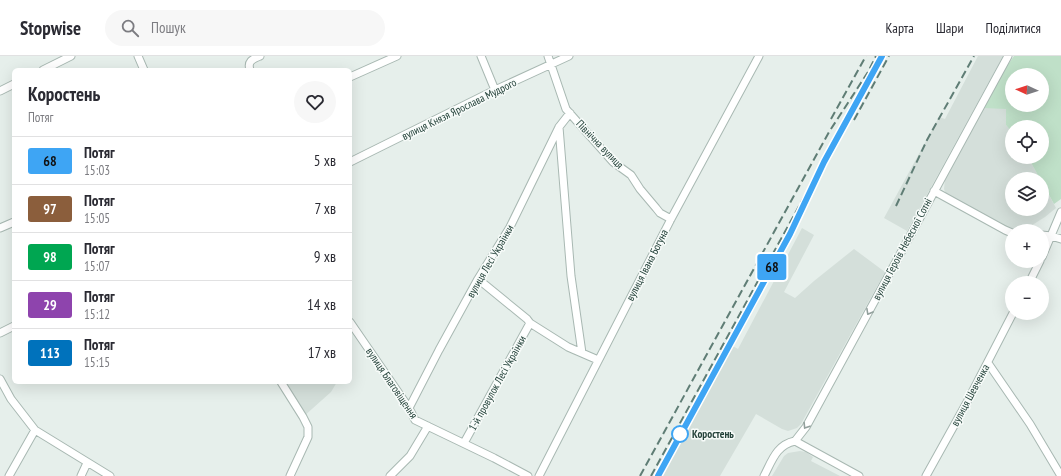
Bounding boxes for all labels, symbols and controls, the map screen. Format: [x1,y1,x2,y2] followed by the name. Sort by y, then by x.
[105,10,385,46] search box
[20,16,81,40] text: Stopwise
[119,17,141,39] icon: search
[151,18,186,37] text: Пошук
[885,19,914,37] text: Карта
[936,19,964,37] text: Шари
[986,19,1041,37] text: Поділитися
[1005,68,1049,112] north arrow
[1005,68,1049,320] map controls
[399,75,519,143] street label: вулиця Князя Ярослава Мудрого
[294,81,336,123] button: heart
[28,82,100,106] text: Коростень
[28,109,53,126] text: Потяг
[573,117,627,171] street label: Північна вулиця
[1005,120,1049,164] button: locate
[84,143,115,162] text: Потяг
[314,151,336,170] text: 5 хв
[43,152,57,170] text: 68
[84,162,110,179] text: 15:03
[1005,172,1049,216] button: layers
[84,191,115,210] text: Потяг
[869,196,935,302] street label: вулиця Героїв Небесної Сотні
[314,199,336,218] text: 7 хв
[43,200,57,218] text: 97
[84,210,110,227] text: 15:05
[463,222,517,300] street label: вулиця Лесі Українки
[1005,224,1049,268] button: +
[623,227,671,303] street label: вулиця Івана Богуна
[84,239,115,258] text: Потяг
[314,247,336,266] text: 9 хв
[43,248,57,266] text: 98
[754,254,790,280] line badge: 68
[84,258,110,275] text: 15:07
[765,258,779,276] text: 68
[1005,276,1049,320] button: −
[84,287,115,306] text: Потяг
[307,295,336,314] text: 14 хв
[43,296,57,314] text: 29
[84,306,110,323] text: 15:12
[866,308,873,315] one-way arrow
[465,333,529,433] street label: 1-й провулок Лесі Українки
[84,335,115,354] text: Потяг
[308,343,336,362] text: 17 хв
[40,344,60,362] text: 113
[363,345,421,421] street label: вулиця Благовіщення
[84,354,110,371] text: 15:15
[948,362,992,428] street label: вулиця Шевченка
[804,421,811,428] one-way arrow
[671,425,689,443] marker: Коростень
[692,427,734,441] place label: Коростень

